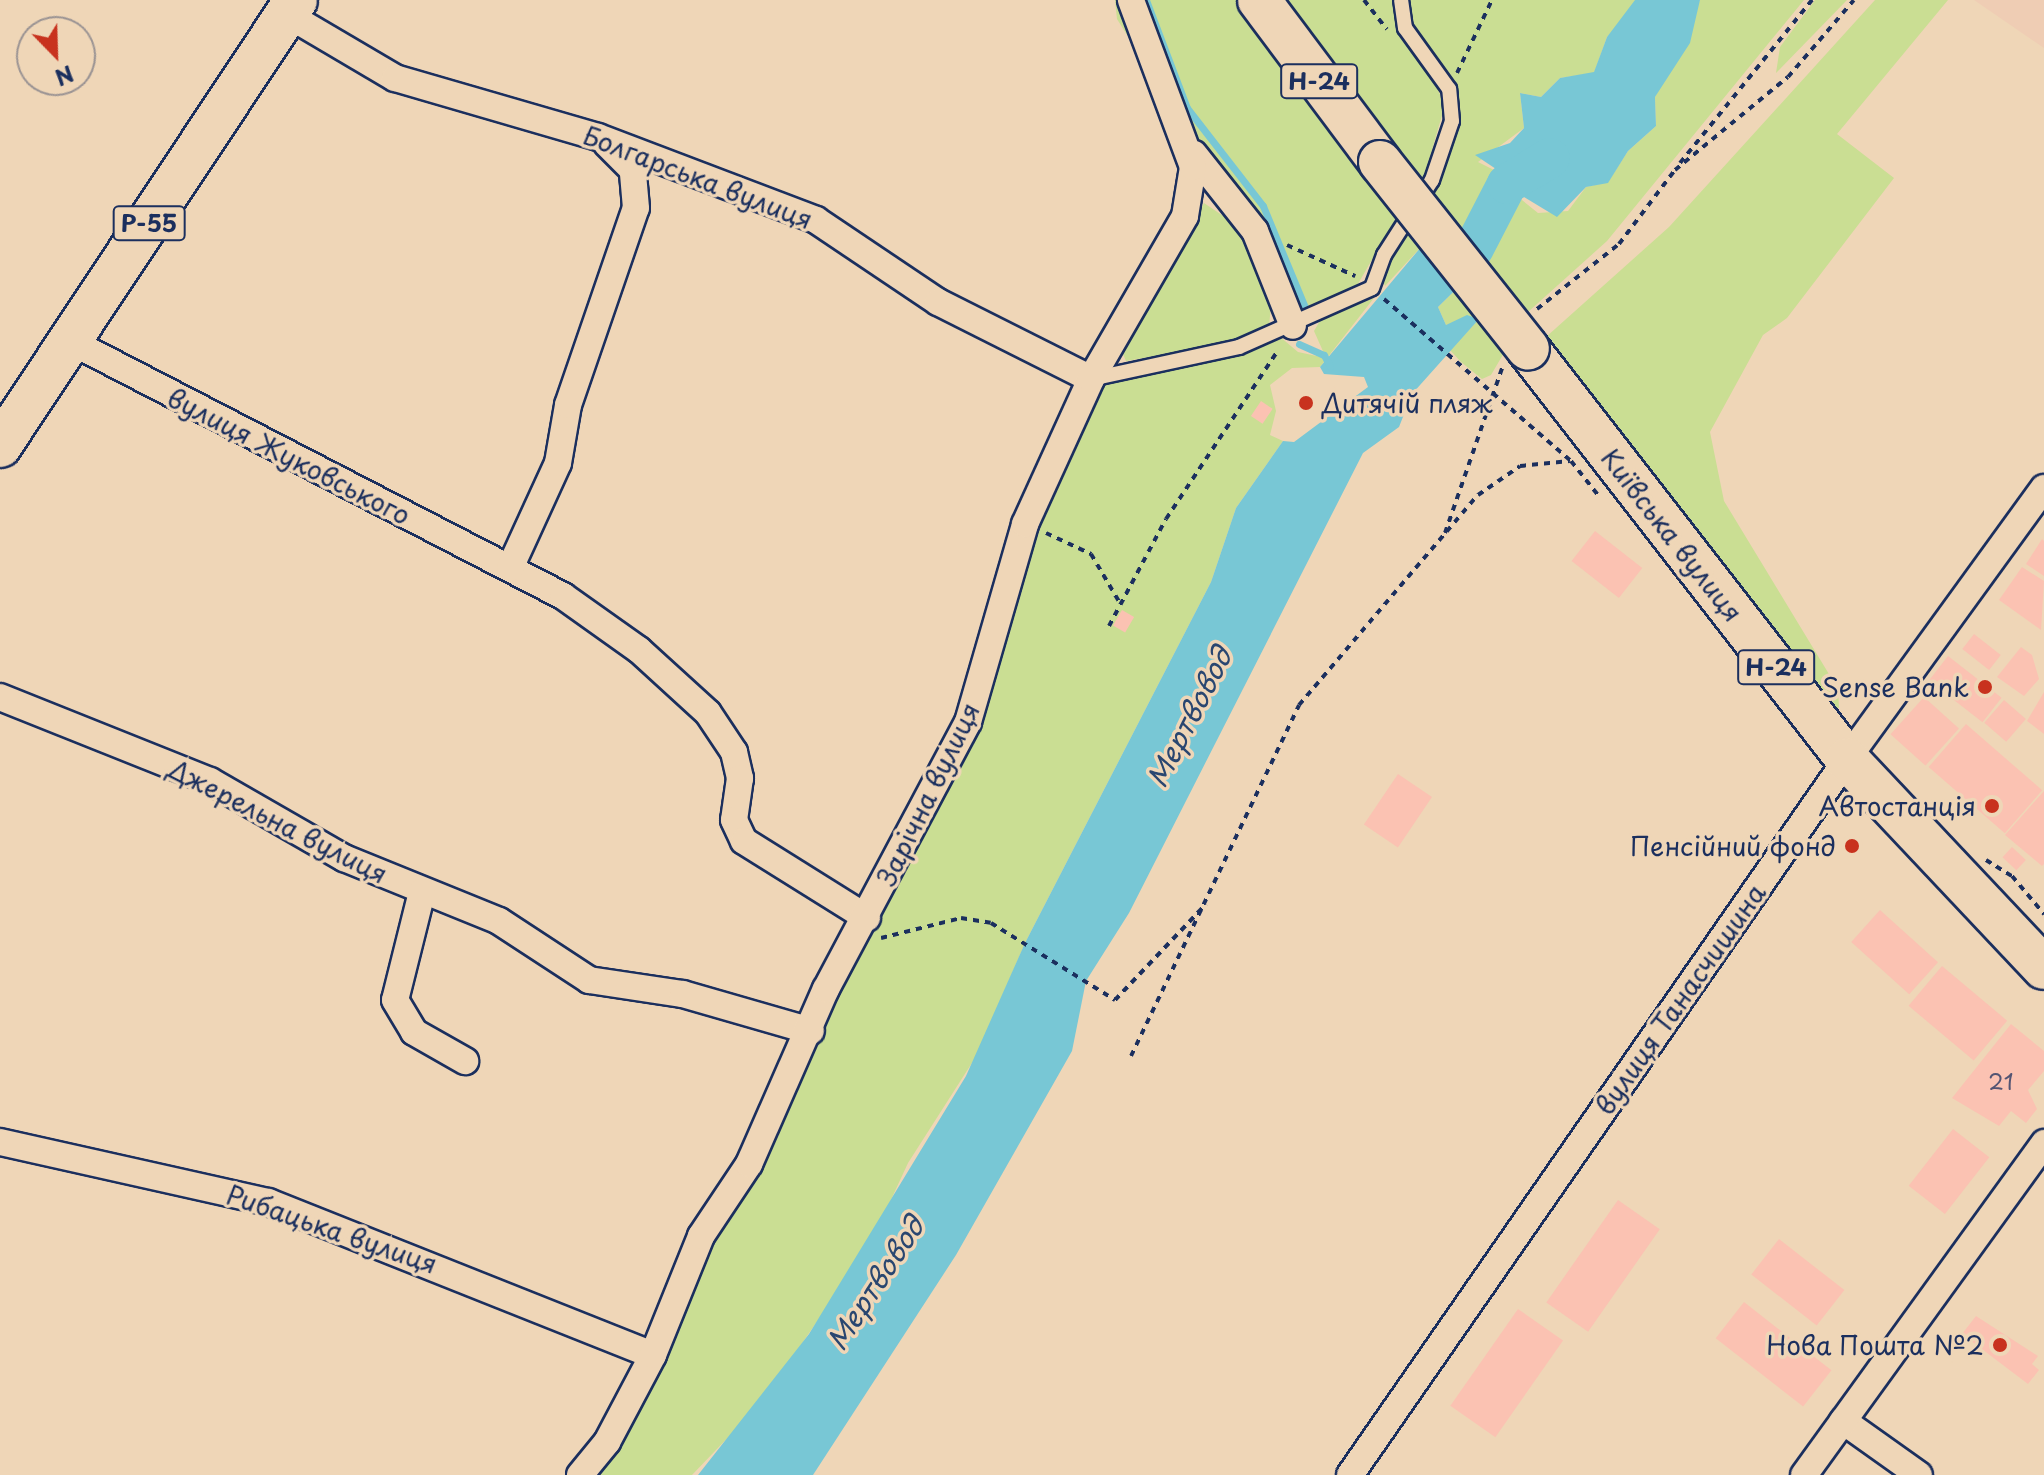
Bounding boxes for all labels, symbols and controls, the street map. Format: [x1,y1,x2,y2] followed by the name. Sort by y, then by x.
[16,16,96,96] north arrow
[50,58,79,95] text: N
[1279,61,1359,101] road number: Н-24
[579,119,817,235] street label: Болгарська вулиця
[111,203,187,243] road number: Р-55
[163,381,415,531] street label: вулиця Жуковського
[1322,387,1493,419] place label: Дитячій пляж
[1297,394,1315,412] marker: Дитячій пляж
[1595,442,1749,628] street label: Київська вулиця
[1140,642,1238,792] water label: Мертвовод
[1736,647,1816,687] road number: Н-24
[1822,671,1969,703] place label: Sense Bank
[1976,678,1994,696] marker: Sense Bank
[870,697,986,891] street label: Зарічна вулиця
[163,752,393,890] street label: Джерельна вулиця
[1818,790,1976,822] place label: Автостанція
[1983,797,2001,815] marker: Автостанція
[1628,830,1836,862] place label: Пенсійний фонд
[1843,837,1861,855] marker: Пенсійний фонд
[1588,877,1772,1121] street label: вулиця Танасчишина
[1988,1068,2014,1094] house number: 21
[222,1178,442,1280] street label: Рибацька вулиця
[820,1210,930,1356] water label: Мертвовод
[1764,1329,1984,1361] place label: Нова Пошта №2
[1991,1336,2009,1354] marker: Нова Пошта №2

